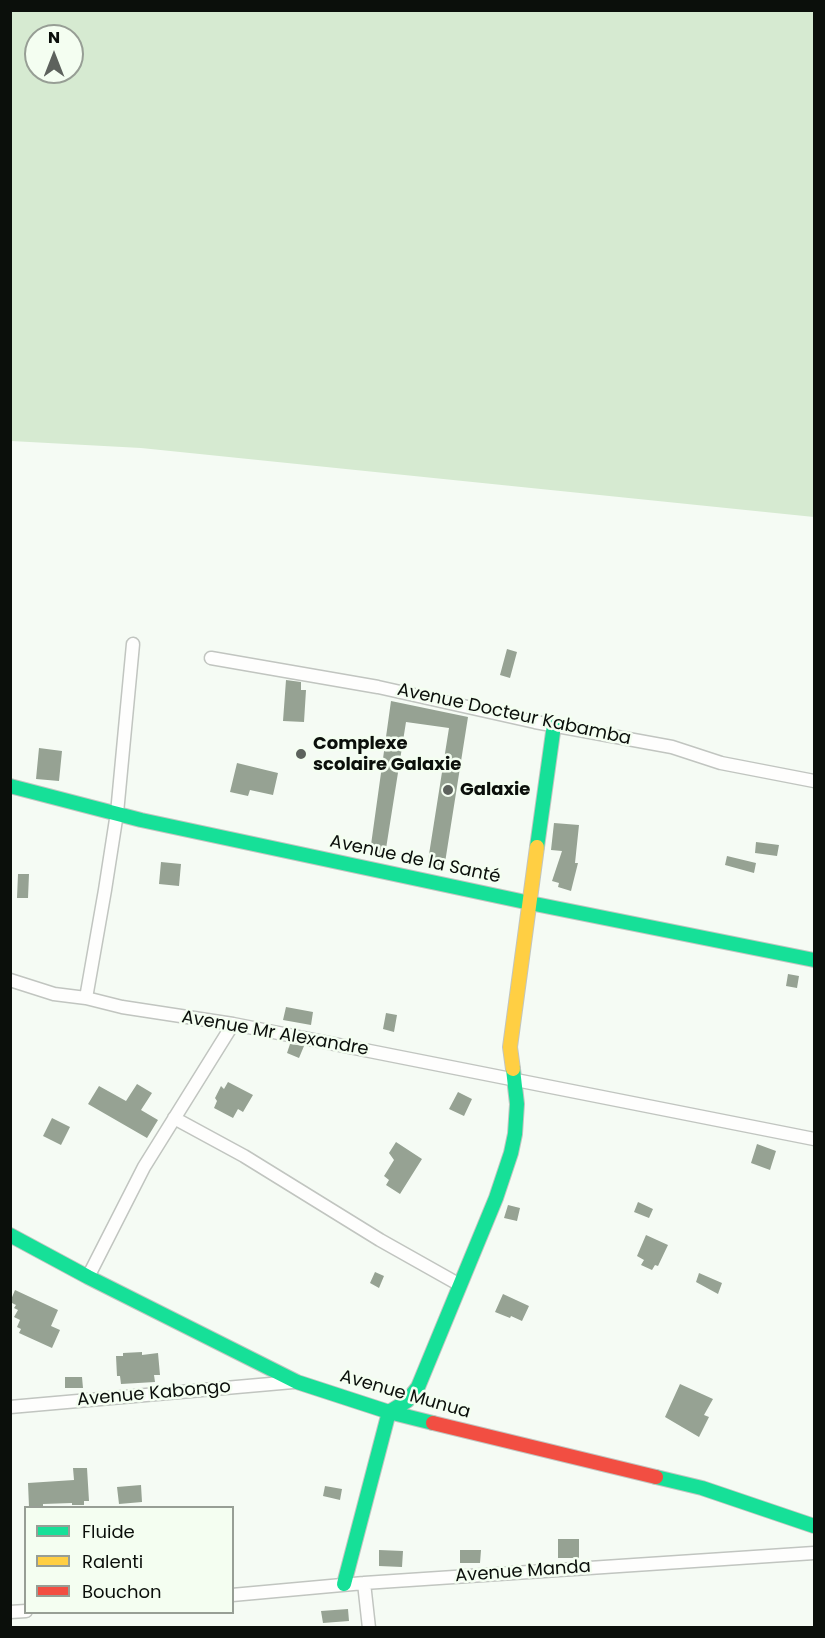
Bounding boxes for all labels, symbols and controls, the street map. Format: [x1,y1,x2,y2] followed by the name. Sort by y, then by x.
[24,24,84,84] north arrow
[48,26,60,49] text: N
[395,680,633,750] street label: Avenue Docteur Kabamba
[313,733,461,776] place label: Complexe scolaire Galaxie
[294,747,308,761] marker: Complexe scolaire Galaxie
[460,779,530,801] place label: Galaxie
[441,783,455,797] marker: Galaxie
[328,831,502,889] street label: Avenue de la Santé
[180,1007,370,1061] street label: Avenue Mr Alexandre
[337,1366,473,1424] street label: Avenue Munua
[76,1377,232,1411] street label: Avenue Kabongo
[24,1506,234,1614] legend
[82,1519,135,1544] text: Fluide
[82,1549,143,1574] text: Ralenti
[454,1556,592,1588] street label: Avenue Manda
[82,1579,162,1604] text: Bouchon

